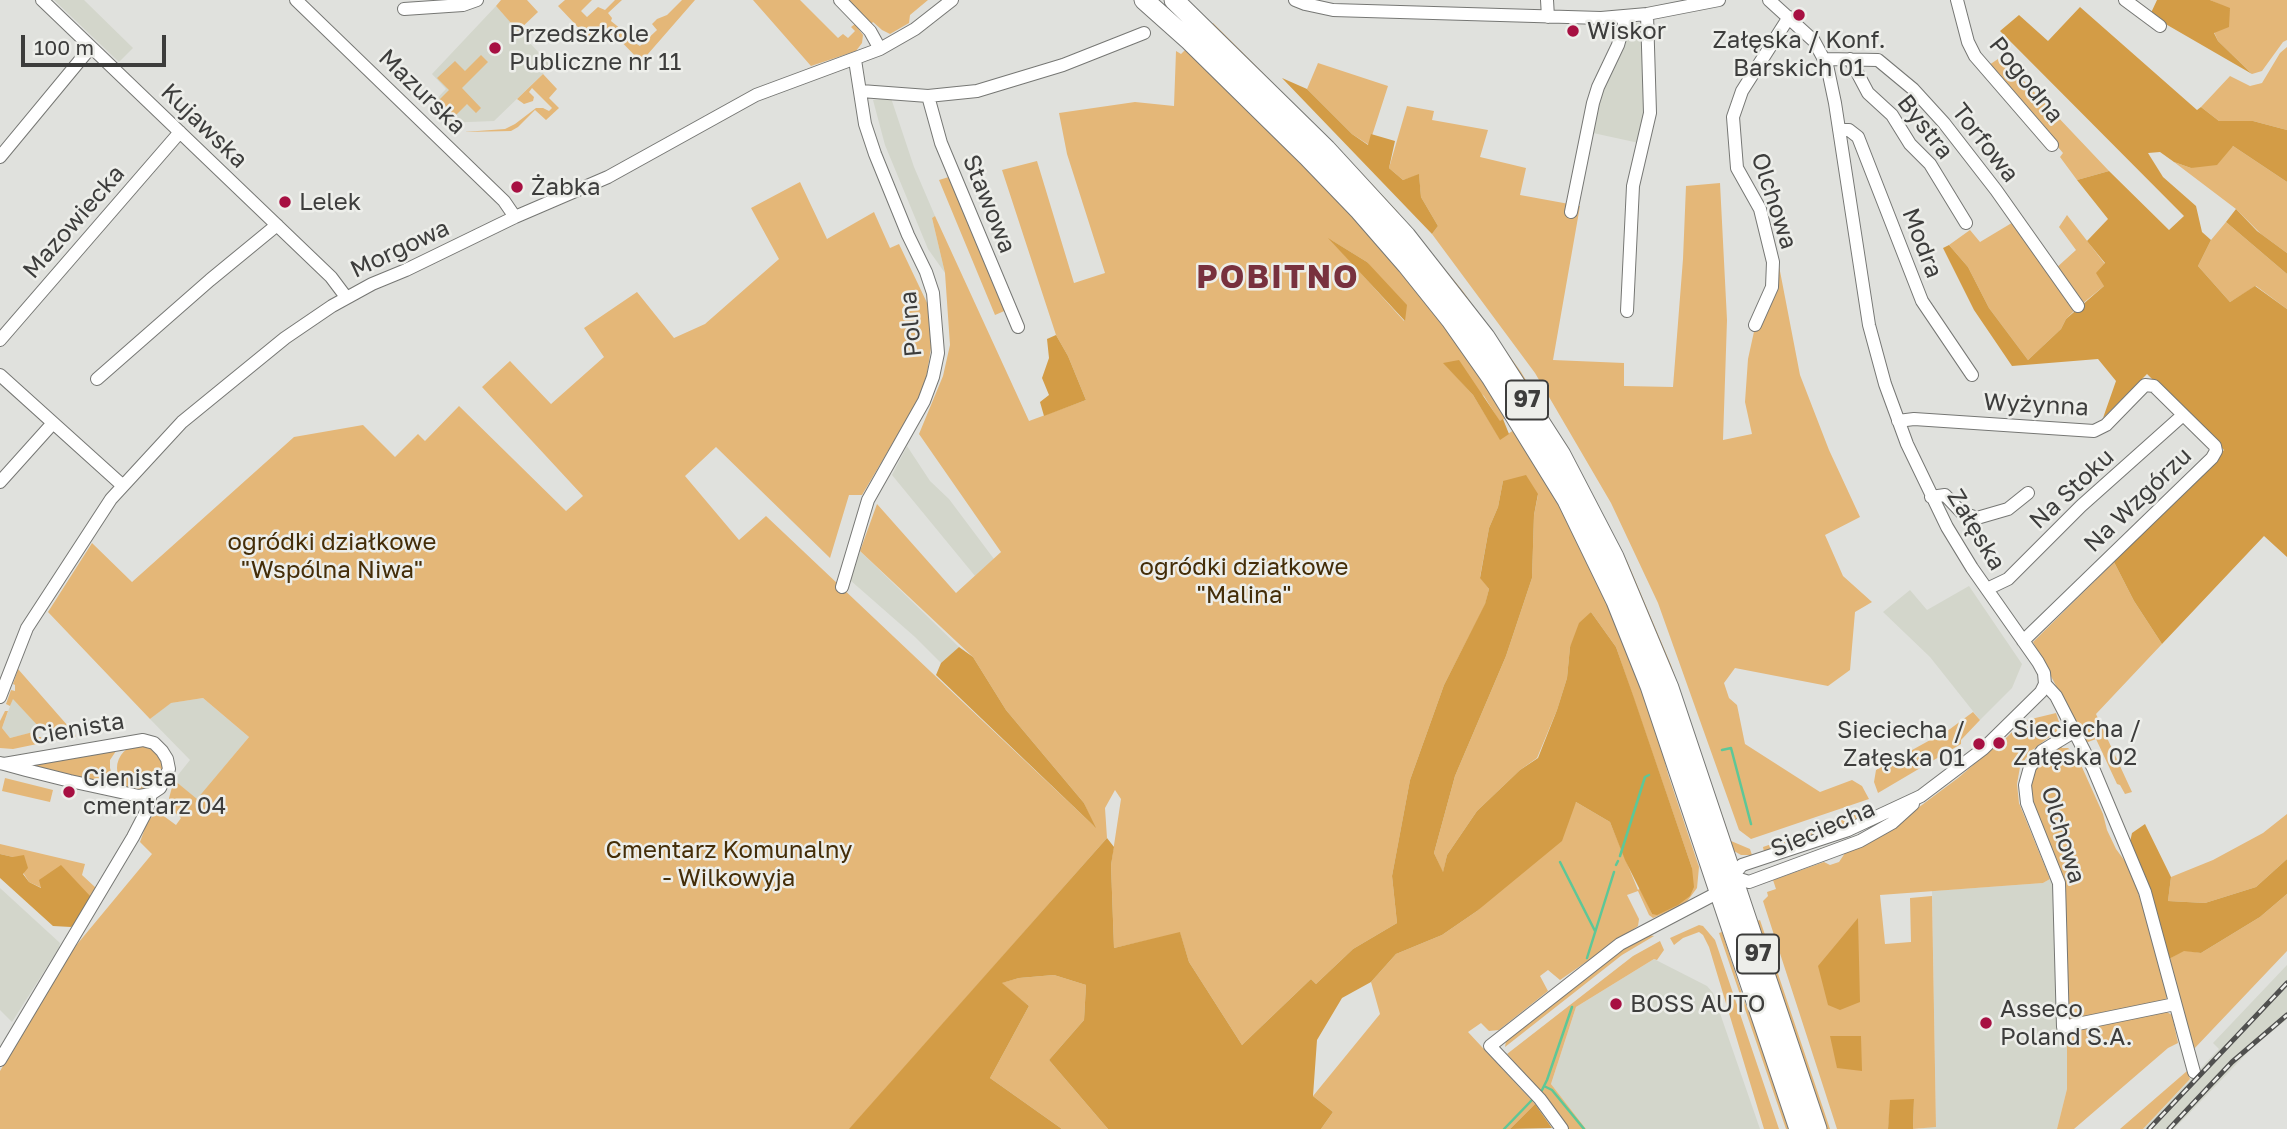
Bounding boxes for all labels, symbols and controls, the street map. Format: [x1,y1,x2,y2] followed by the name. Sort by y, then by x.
[1791,7,1807,23] marker: Załęska / Konf. Barskich 01
[1587,17,1666,45] place label: Wiskor
[509,20,682,76] place label: Przedszkole Publiczne nr 11
[24,21,170,65] scale bar
[1565,23,1581,39] marker: Wiskor
[1712,26,1886,82] place label: Załęska / Konf. Barskich 01
[1983,31,2069,129] street label: Pogodna
[34,34,94,60] text: 100 m
[487,40,503,56] marker: Przedszkole Publiczne nr 11
[372,43,472,141] street label: Mazurska
[155,78,253,174] street label: Kujawska
[1891,89,1959,165] street label: Bystra
[1945,98,2025,188] street label: Torfowa
[1745,149,1803,253] street label: Olchowa
[956,151,1022,257] street label: Stawowa
[17,160,131,284] street label: Mazowiecka
[531,173,601,201] place label: Żabka
[509,179,525,195] marker: Żabka
[299,188,361,216] place label: Lelek
[277,194,293,210] marker: Lelek
[1896,204,1948,282] street label: Modra
[346,214,454,284] street label: Morgowa
[1197,259,1359,297] district label: POBITNO
[894,290,928,358] street label: Polna
[1506,380,1548,420] road number: 97
[1983,388,2089,422] street label: Wyżynna
[2078,442,2198,558] street label: Na Wzgórzu
[2024,443,2120,535] street label: Na Stoku
[1941,484,2011,576] street label: Załęska
[228,528,436,584] park label: ogródki działkowe "Wspólna Niwa"
[1140,553,1348,609] park label: ogródki działkowe "Malina"
[29,707,127,751] street label: Cienista
[2013,715,2141,771] place label: Sieciecha / Załęska 02
[1837,716,1965,772] place label: Sieciecha / Załęska 01
[1991,735,2007,751] marker: Sieciecha / Załęska 02
[1971,736,1987,752] marker: Sieciecha / Załęska 01
[83,764,226,820] place label: Cienista cmentarz 04
[2035,783,2091,887] street label: Olchowa
[61,784,77,800] marker: Cienista cmentarz 04
[1766,794,1880,864] street label: Sieciecha
[606,836,852,892] park label: Cmentarz Komunalny - Wilkowyja
[1737,934,1779,973] road number: 97
[1630,990,1765,1018] place label: BOSS AUTO
[2000,995,2133,1051] place label: Asseco Poland S.A.
[1608,996,1624,1012] marker: BOSS AUTO
[1978,1015,1994,1031] marker: Asseco Poland S.A.

